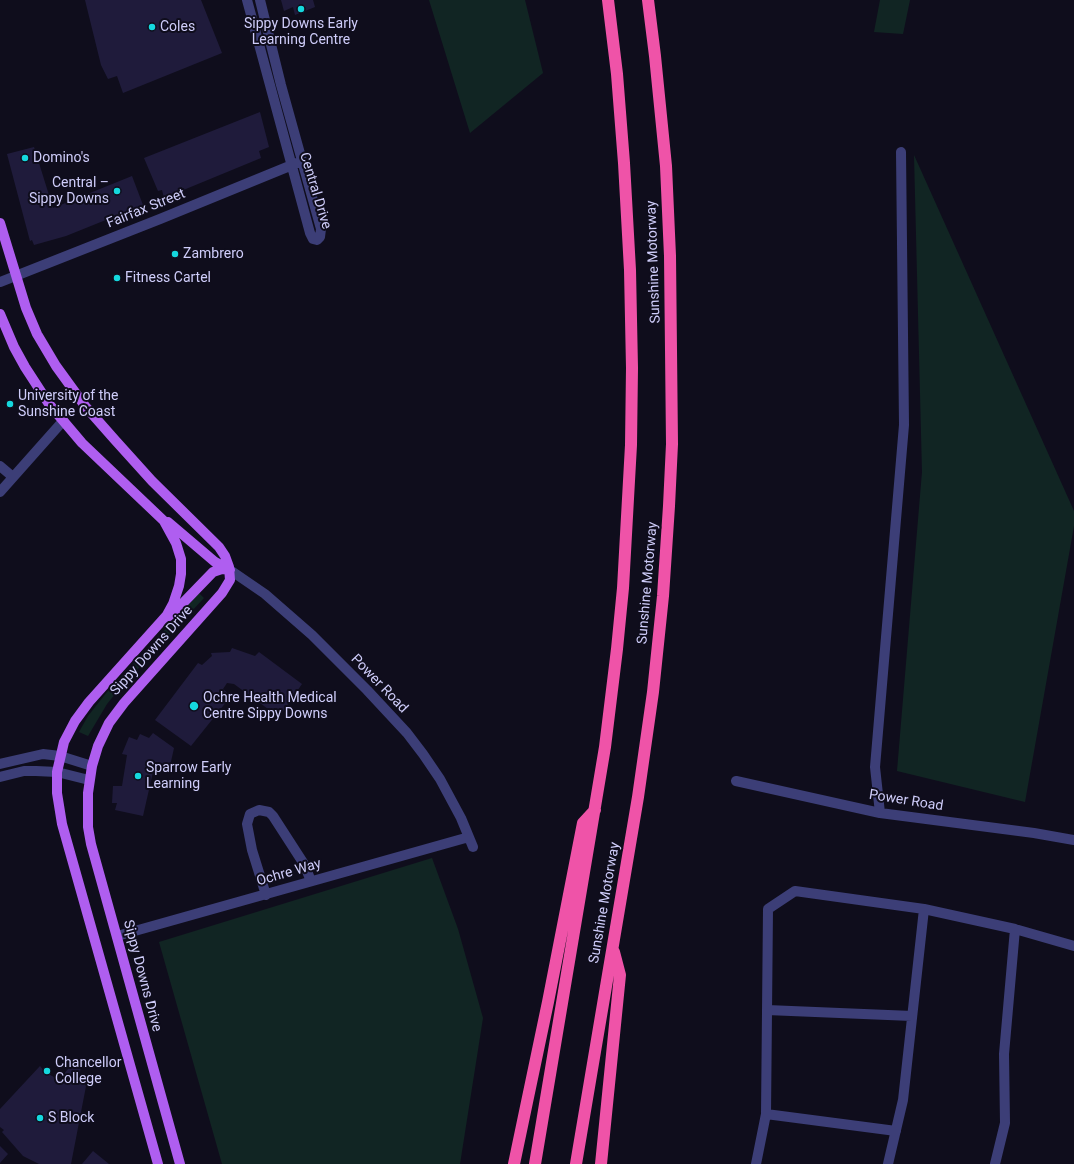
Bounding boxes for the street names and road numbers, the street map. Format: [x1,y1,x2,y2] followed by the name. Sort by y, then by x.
[295,151,335,231] street label: Central Drive
[104,186,188,232] street label: Fairfax Street
[643,200,665,324] street label: Sunshine Motorway
[634,521,662,645] street label: Sunshine Motorway
[107,603,197,699] street label: Sippy Downs Drive
[347,651,411,717] street label: Power Road
[868,787,944,815] street label: Power Road
[586,841,624,965] street label: Sunshine Motorway
[255,856,323,890] street label: Ochre Way
[119,918,165,1034] street label: Sippy Downs Drive

